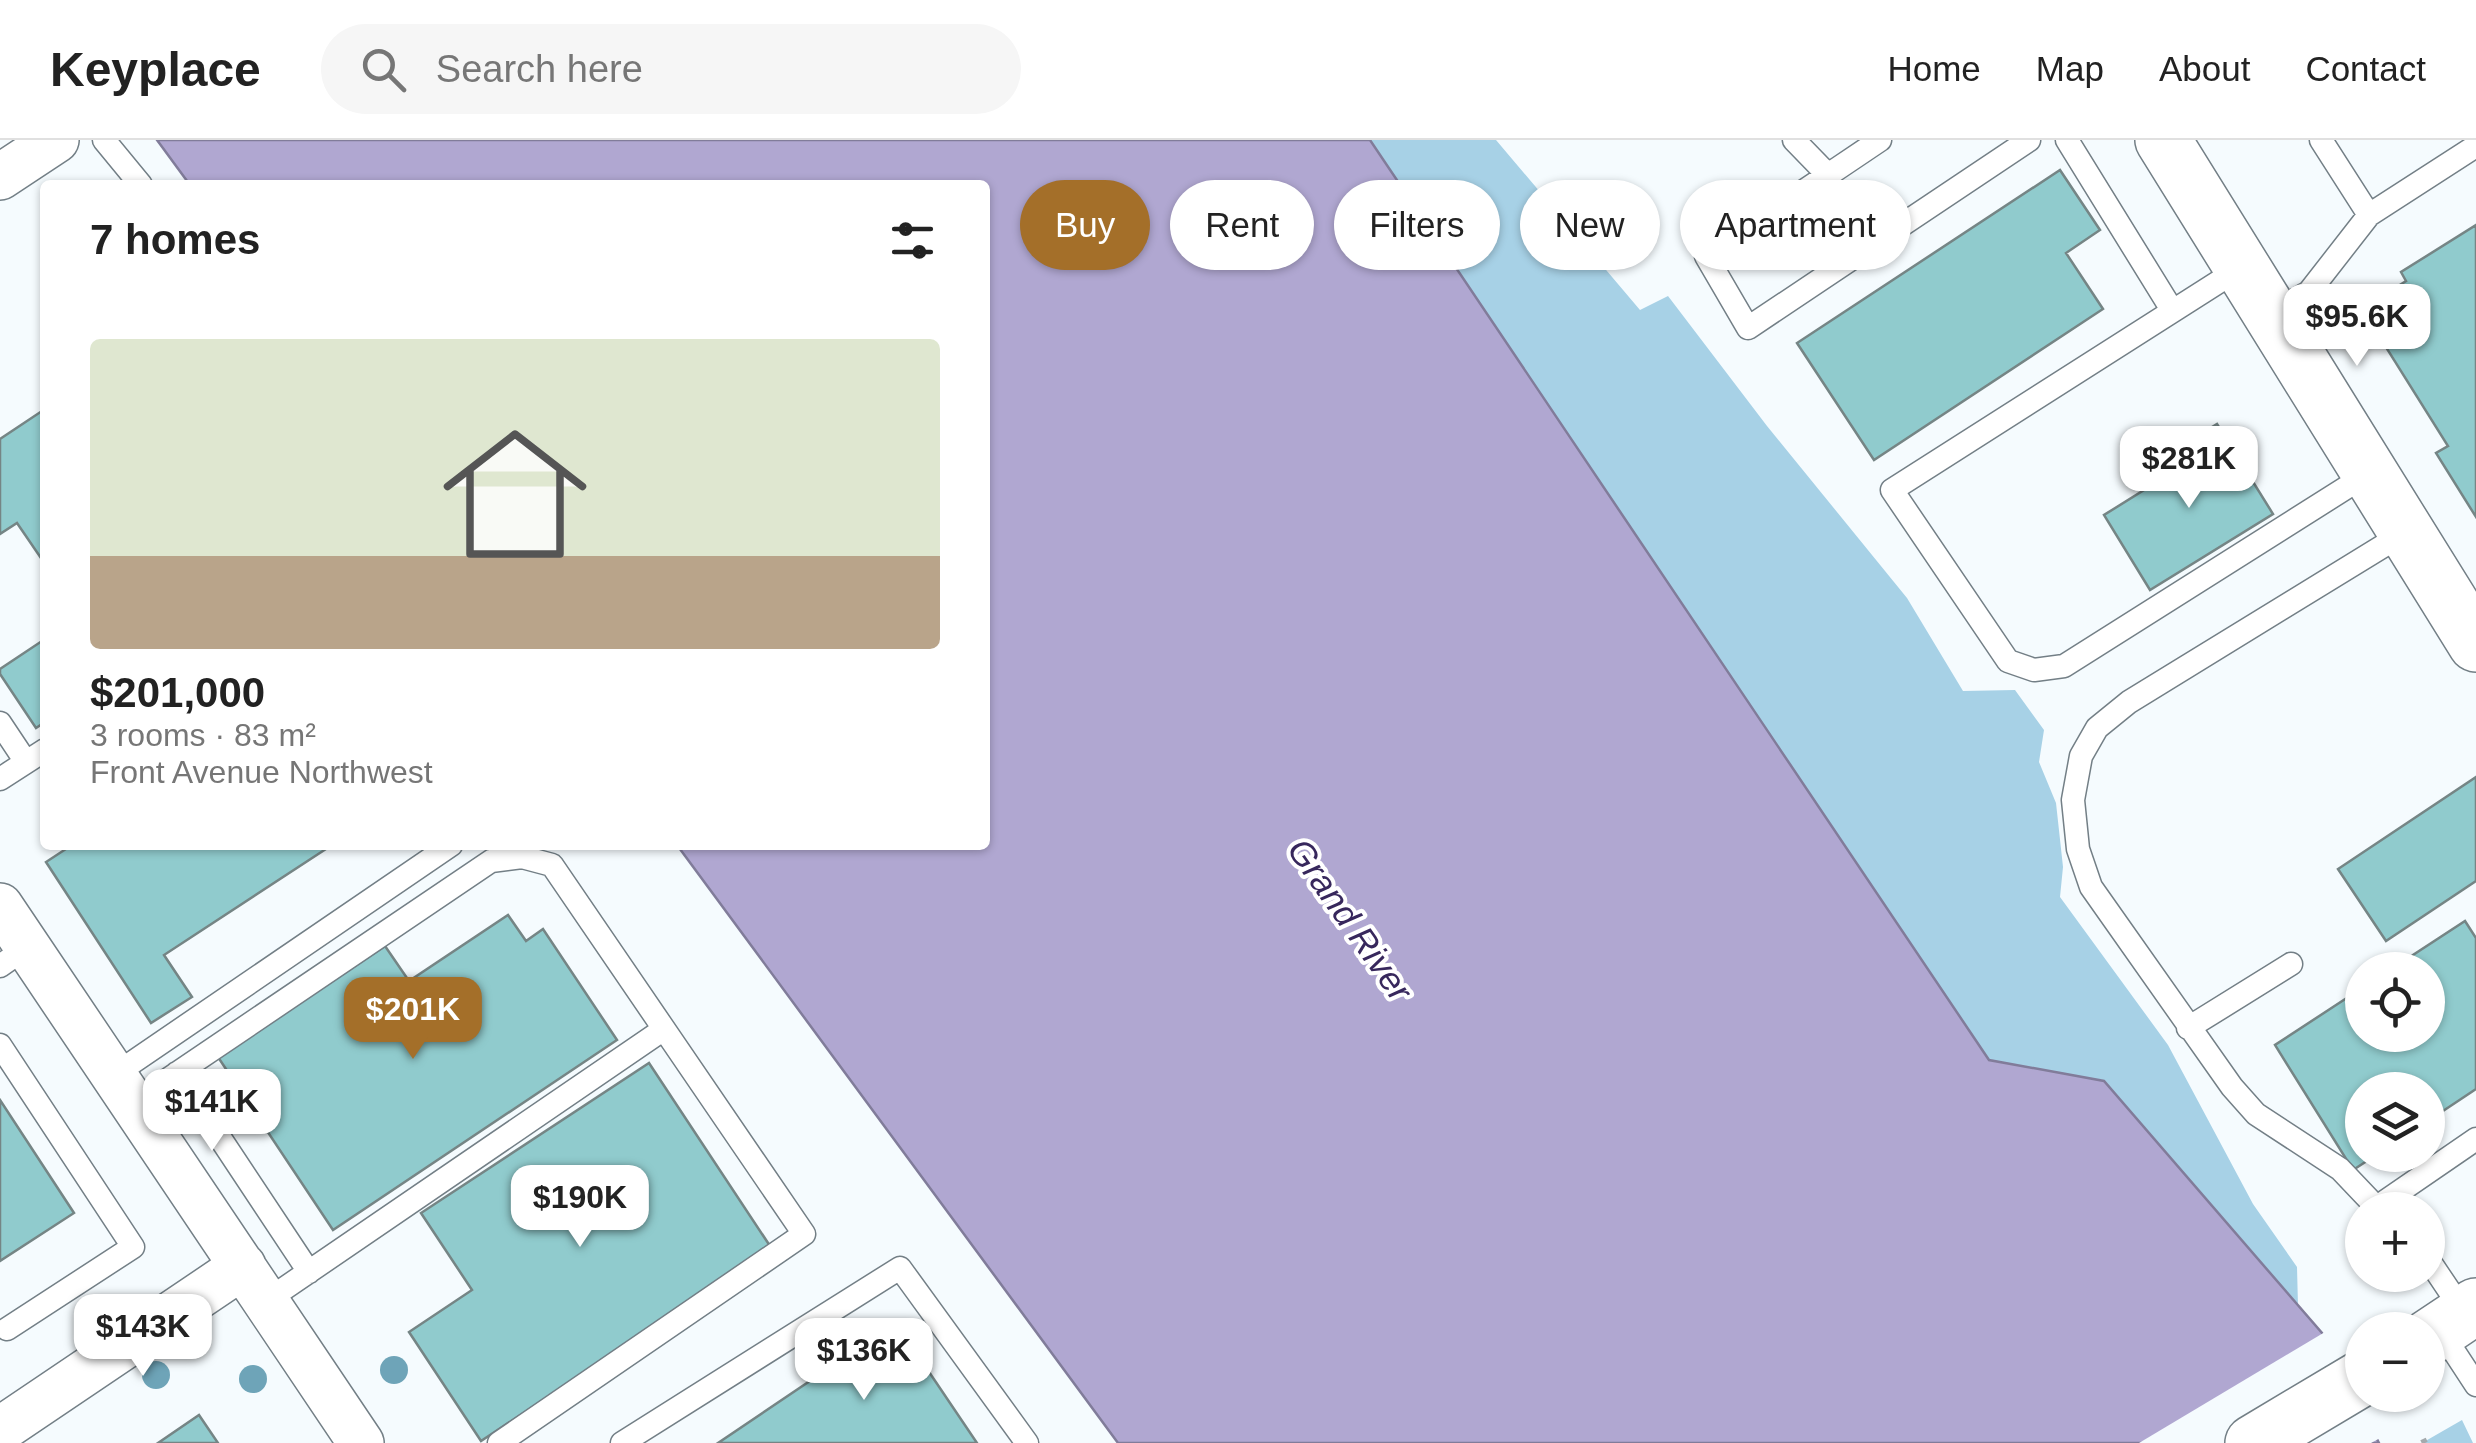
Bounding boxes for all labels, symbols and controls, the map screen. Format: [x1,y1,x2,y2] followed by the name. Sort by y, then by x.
[321,24,1021,114] search box
[356,42,411,97] icon: search
[50,43,261,96] text: Keyplace
[436,48,643,90] text: Search here
[1887,49,1981,88] text: Home
[2036,49,2104,88] text: Map
[2159,49,2250,88] text: About
[2305,49,2426,88] text: Contact
[1020,180,1150,270] chip: Buy
[1170,180,1314,270] chip: Rent
[1334,180,1500,270] chip: Filters
[1520,180,1660,270] chip: New
[1680,180,1911,270] chip: Apartment
[885,213,940,268] icon: filters
[90,216,260,263] text: 7 homes
[2276,284,2438,369] pin: $95.6K
[2305,298,2409,334] text: $95.6K
[425,404,605,584] icon: home
[2119,426,2259,511] pin: $281K
[2142,440,2236,476] text: $281K
[90,669,265,716] text: $201,000
[90,717,316,753] text: 3 rooms · 83 m²
[90,754,433,790] text: Front Avenue Northwest
[1280,831,1421,1009] water label: Grand River
[2345,952,2445,1412] map controls
[2345,952,2445,1052] button: locate
[343,977,483,1062] pin: $201K
[366,991,460,1027] text: $201K
[142,1069,282,1154] pin: $141K
[2345,1072,2445,1172] button: layers
[165,1083,259,1119] text: $141K
[510,1165,650,1250] pin: $190K
[533,1179,627,1215] text: $190K
[2345,1192,2445,1292] button: +
[73,1294,213,1379] pin: $143K
[96,1308,190,1344] text: $143K
[2345,1312,2445,1412] button: −
[794,1318,934,1403] pin: $136K
[817,1332,911,1368] text: $136K

